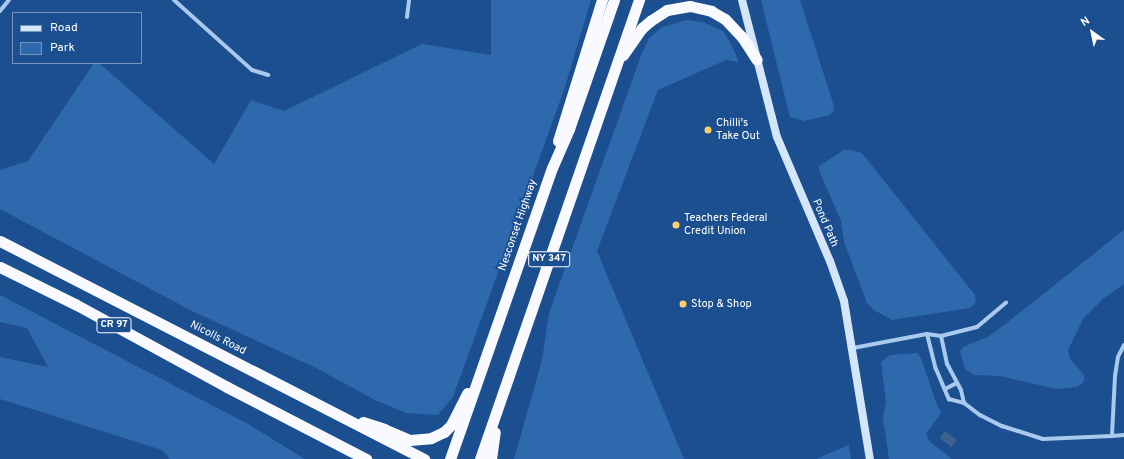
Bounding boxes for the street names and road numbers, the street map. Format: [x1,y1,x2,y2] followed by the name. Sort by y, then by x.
[496,177,540,273] street label: Nesconset Highway
[809,197,841,249] street label: Pond Path
[527,251,571,267] road number: NY 347
[96,317,132,333] road number: CR 97
[188,318,248,358] street label: Nicolls Road

